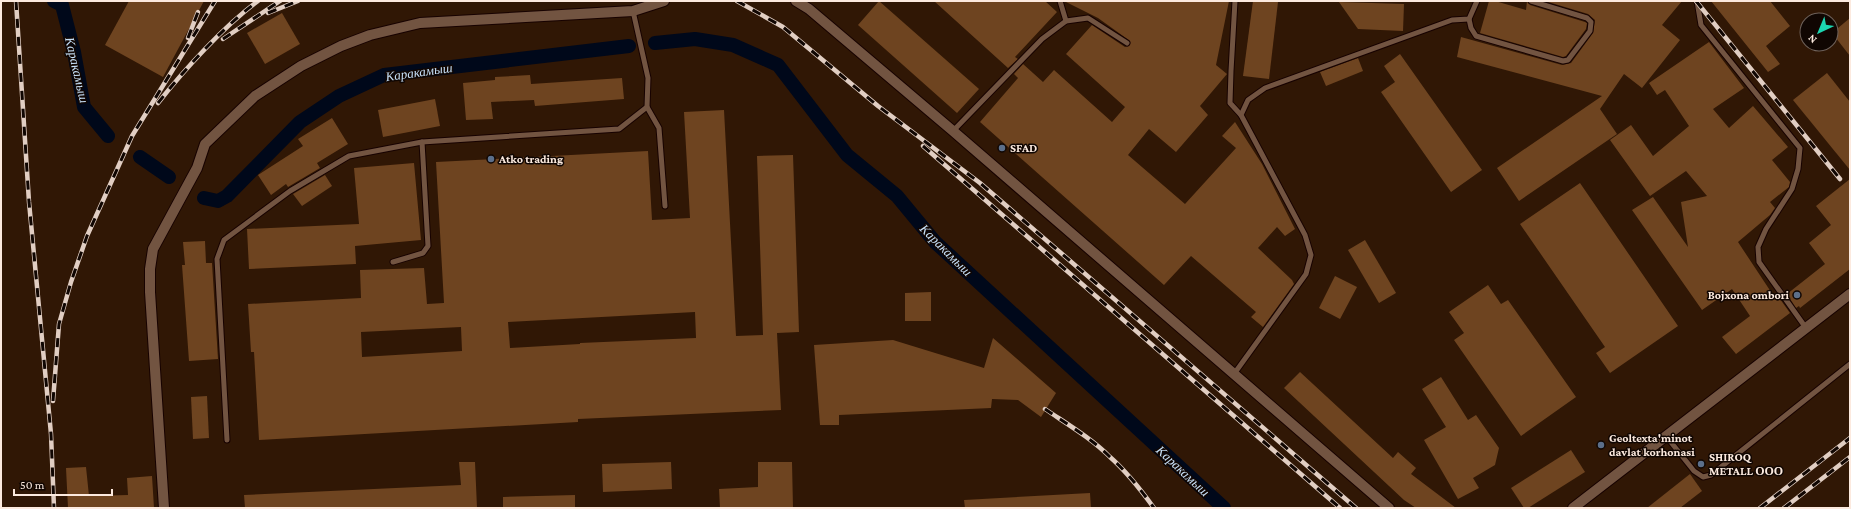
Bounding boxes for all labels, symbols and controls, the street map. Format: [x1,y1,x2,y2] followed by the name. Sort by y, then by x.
[1799,12,1839,52] north arrow
[1805,32,1819,46] text: N
[62,35,92,105] water label: Каракамыш
[384,60,454,84] water label: Каракамыш
[1010,141,1037,155] place label: SFAD
[997,143,1007,153] marker: SFAD
[498,152,563,166] place label: Atko trading
[486,154,496,164] marker: Atko trading
[916,220,975,279] water label: Каракамыш
[1708,288,1790,302] place label: Bojxona ombori
[1792,290,1802,300] marker: Bojxona ombori
[1609,431,1695,459] place label: Geoltexta'minot davlat korhonasi
[1596,440,1606,450] marker: Geoltexta'minot davlat korhonasi
[1153,442,1213,500] water label: Каракамыш
[1709,450,1783,478] place label: SHIROQ METALL ООО
[1696,459,1706,469] marker: SHIROQ METALL ООО
[14,471,112,497] scale bar
[20,478,45,492] text: 50 m

